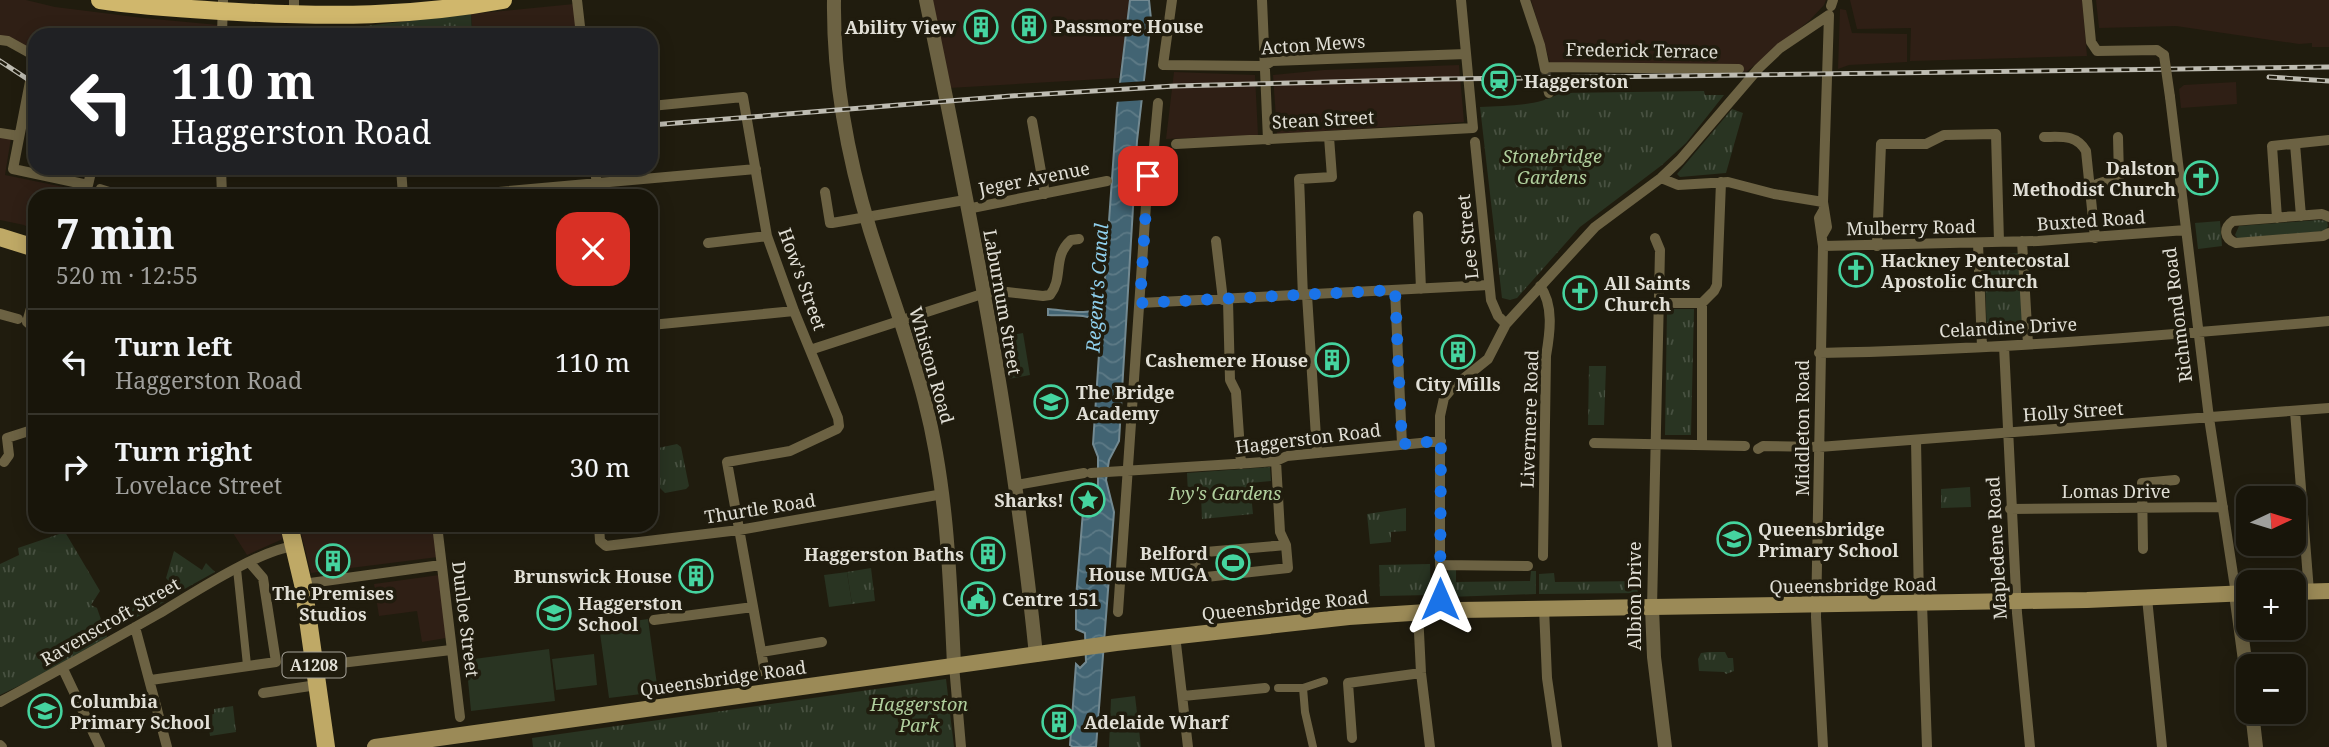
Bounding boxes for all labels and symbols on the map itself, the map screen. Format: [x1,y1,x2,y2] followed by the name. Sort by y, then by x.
[1010,7,1048,45] building icon: Passmore House
[962,8,1000,46] building icon: Ability View
[1054,14,1204,38] place label: Passmore House
[845,15,957,39] place label: Ability View
[1260,28,1366,60] street label: Acton Mews
[1565,37,1719,63] street label: Frederick Terrace
[1480,62,1518,100] station icon: Haggerston
[1524,69,1628,93] place label: Haggerston
[1271,104,1375,134] street label: Stean Street
[1502,144,1602,189] park label: Stonebridge Gardens
[1118,146,1178,206] pin
[975,155,1092,201] street label: Jeger Avenue
[2013,156,2176,201] place label: Dalston Methodist Church
[2182,159,2220,197] church icon: Dalston Methodist Church
[1451,193,1483,281] street label: Lee Street
[2036,204,2146,236] street label: Buxted Road
[1846,214,1976,240] street label: Mulberry Road
[1079,222,1114,354] water label: Regent's Canal
[773,225,833,333] street label: How's Street
[978,227,1028,377] street label: Laburnum Street
[2157,246,2197,384] street label: Richmond Road
[1881,248,2071,293] place label: Hackney Pentecostal Apostolic Church
[1837,251,1875,289] church icon: Hackney Pentecostal Apostolic Church
[1604,271,1691,316] place label: All Saints Church
[1561,274,1599,312] church icon: All Saints Church
[904,304,960,426] street label: Whiston Road
[1938,311,2078,343] street label: Celandine Drive
[1439,333,1477,371] building icon: City Mills
[1313,341,1351,379] building icon: Cashemere House
[1145,348,1308,372] place label: Cashemere House
[1515,349,1543,489] street label: Livermere Road
[1790,360,1814,496] street label: Middleton Road
[1415,372,1501,396] place label: City Mills
[1076,380,1175,425] place label: The Bridge Academy
[1032,383,1070,421] school or university icon: The Bridge Academy
[2022,396,2124,426] street label: Holly Street
[1234,417,1382,459] street label: Haggerston Road
[1980,476,2012,620] street label: Mapledene Road
[2062,479,2170,503] street label: Lomas Drive
[1069,481,1107,519] place icon: Sharks!
[1168,481,1281,505] park label: Ivy's Gardens
[2236,486,2306,556] north arrow
[703,487,817,529] street label: Thurtle Road
[994,488,1064,512] place label: Sharks!
[1758,517,1899,562] place label: Queensbridge Primary School
[1715,520,1753,558] school or university icon: Queensbridge Primary School
[969,535,1007,573] building icon: Haggerston Baths
[1089,541,1208,586] place label: Belford House MUGA
[1622,541,1646,651] street label: Albion Drive
[314,542,352,580] building icon: The Premises Studios
[804,542,964,566] place label: Haggerston Baths
[1214,544,1252,582] sports icon: Belford House MUGA
[677,557,715,595] building icon: Brunswick House
[447,560,485,678] street label: Dunloe Street
[1403,562,1477,636] position arrow
[514,564,672,588] place label: Brunswick House
[36,571,184,671] street label: Ravenscroft Street
[1769,572,1937,598] street label: Queensbridge Road
[959,580,997,618] public building icon: Centre 151
[272,581,394,626] place label: The Premises Studios
[1200,584,1370,626] street label: Queensbridge Road
[1002,587,1099,611] place label: Centre 151
[578,591,682,636] place label: Haggerston School
[535,594,573,632] school or university icon: Haggerston School
[282,652,346,678] road number: A1208
[638,654,808,702] street label: Queensbridge Road
[70,689,211,734] place label: Columbia Primary School
[26,692,64,730] school or university icon: Columbia Primary School
[869,692,968,737] park label: Haggerston Park
[1040,703,1078,741] building icon: Adelaide Wharf
[1084,710,1230,734] place label: Adelaide Wharf

